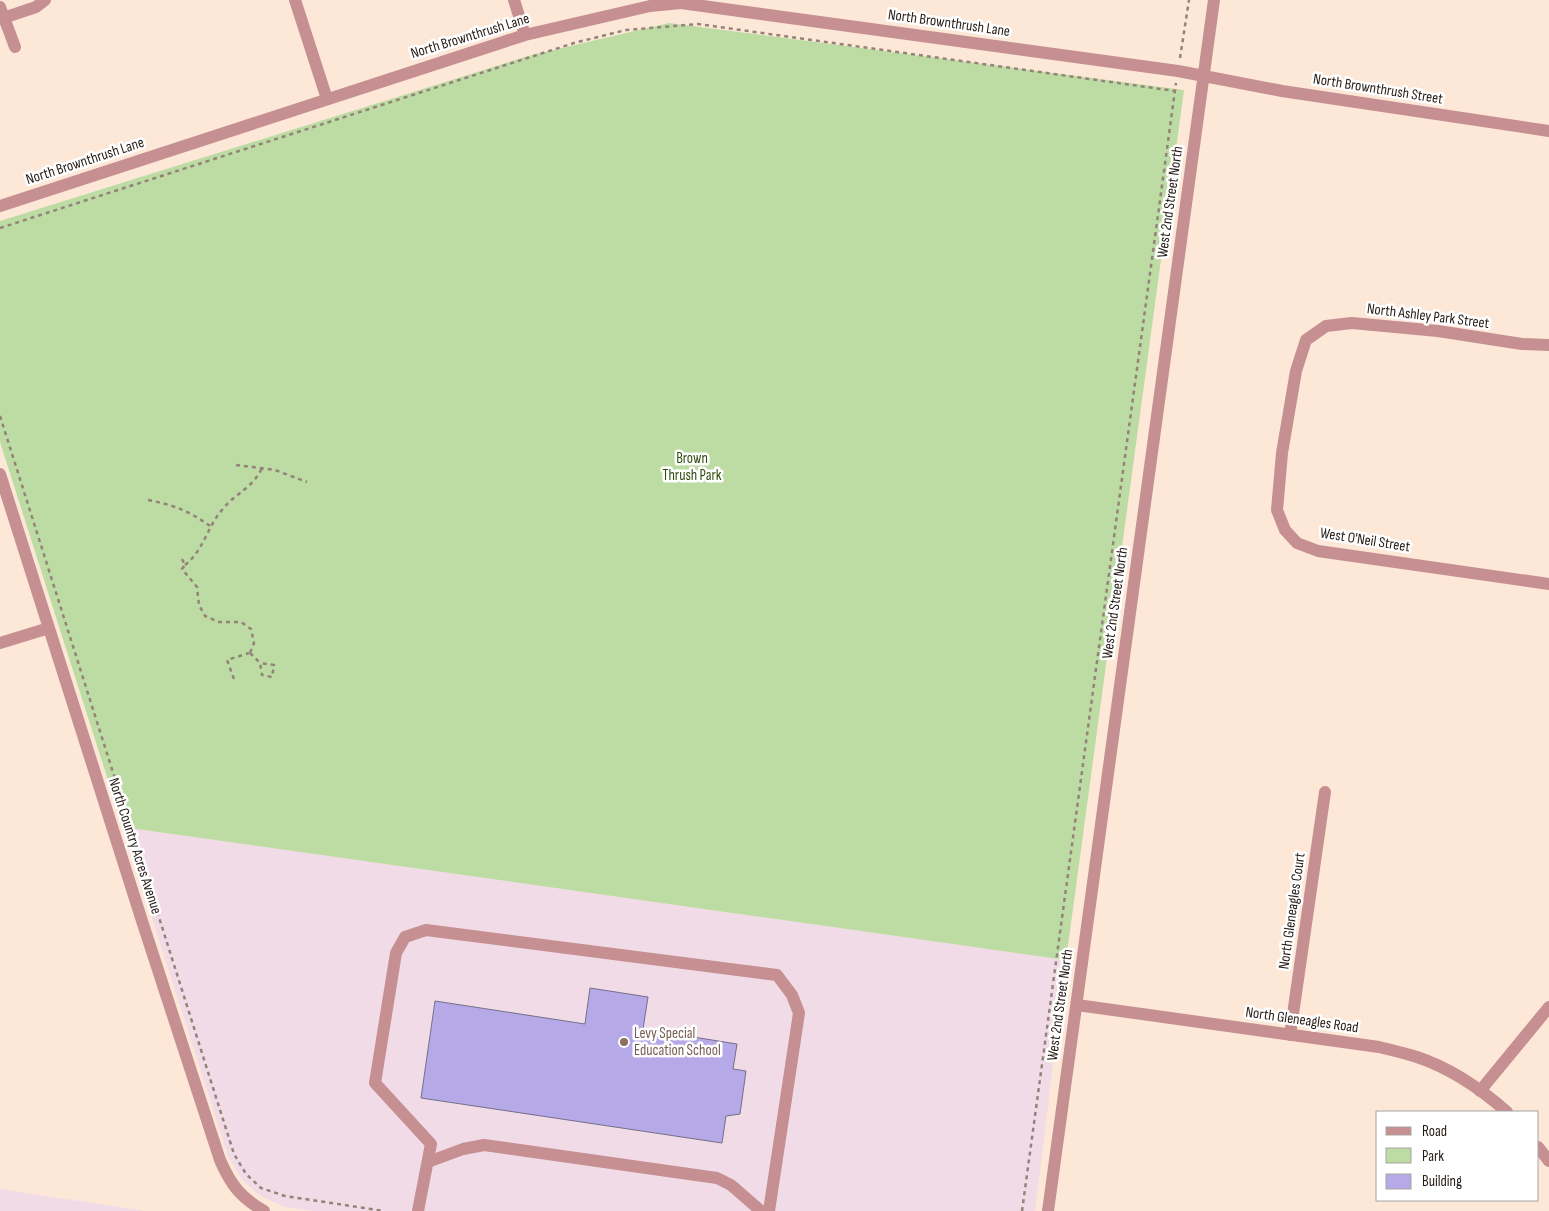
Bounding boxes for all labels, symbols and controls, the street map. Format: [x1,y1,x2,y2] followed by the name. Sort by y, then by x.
[887,5,1011,41] street label: North Brownthrush Lane
[408,9,532,63] street label: North Brownthrush Lane
[1312,69,1445,109] street label: North Brownthrush Street
[24,133,146,189] street label: North Brownthrush Lane
[1153,145,1187,259] street label: West 2nd Street North
[1366,299,1491,333] street label: North Ashley Park Street
[662,449,722,485] park label: Brown Thrush Park
[1319,524,1412,557] street label: West O'Neil Street
[1098,546,1132,660] street label: West 2nd Street North
[104,775,166,917] street label: North Country Acres Avenue
[1274,851,1310,971] street label: North Gleneagles Court
[1043,948,1077,1062] street label: West 2nd Street North
[1244,1003,1360,1037] street label: North Gleneagles Road
[634,1024,721,1060] place label: Levy Special Education School
[618,1036,630,1048] marker: Levy Special Education School
[1376,1111,1539,1201] legend
[1422,1122,1447,1141] text: Road
[1422,1147,1444,1166] text: Park
[1422,1172,1462,1191] text: Building

